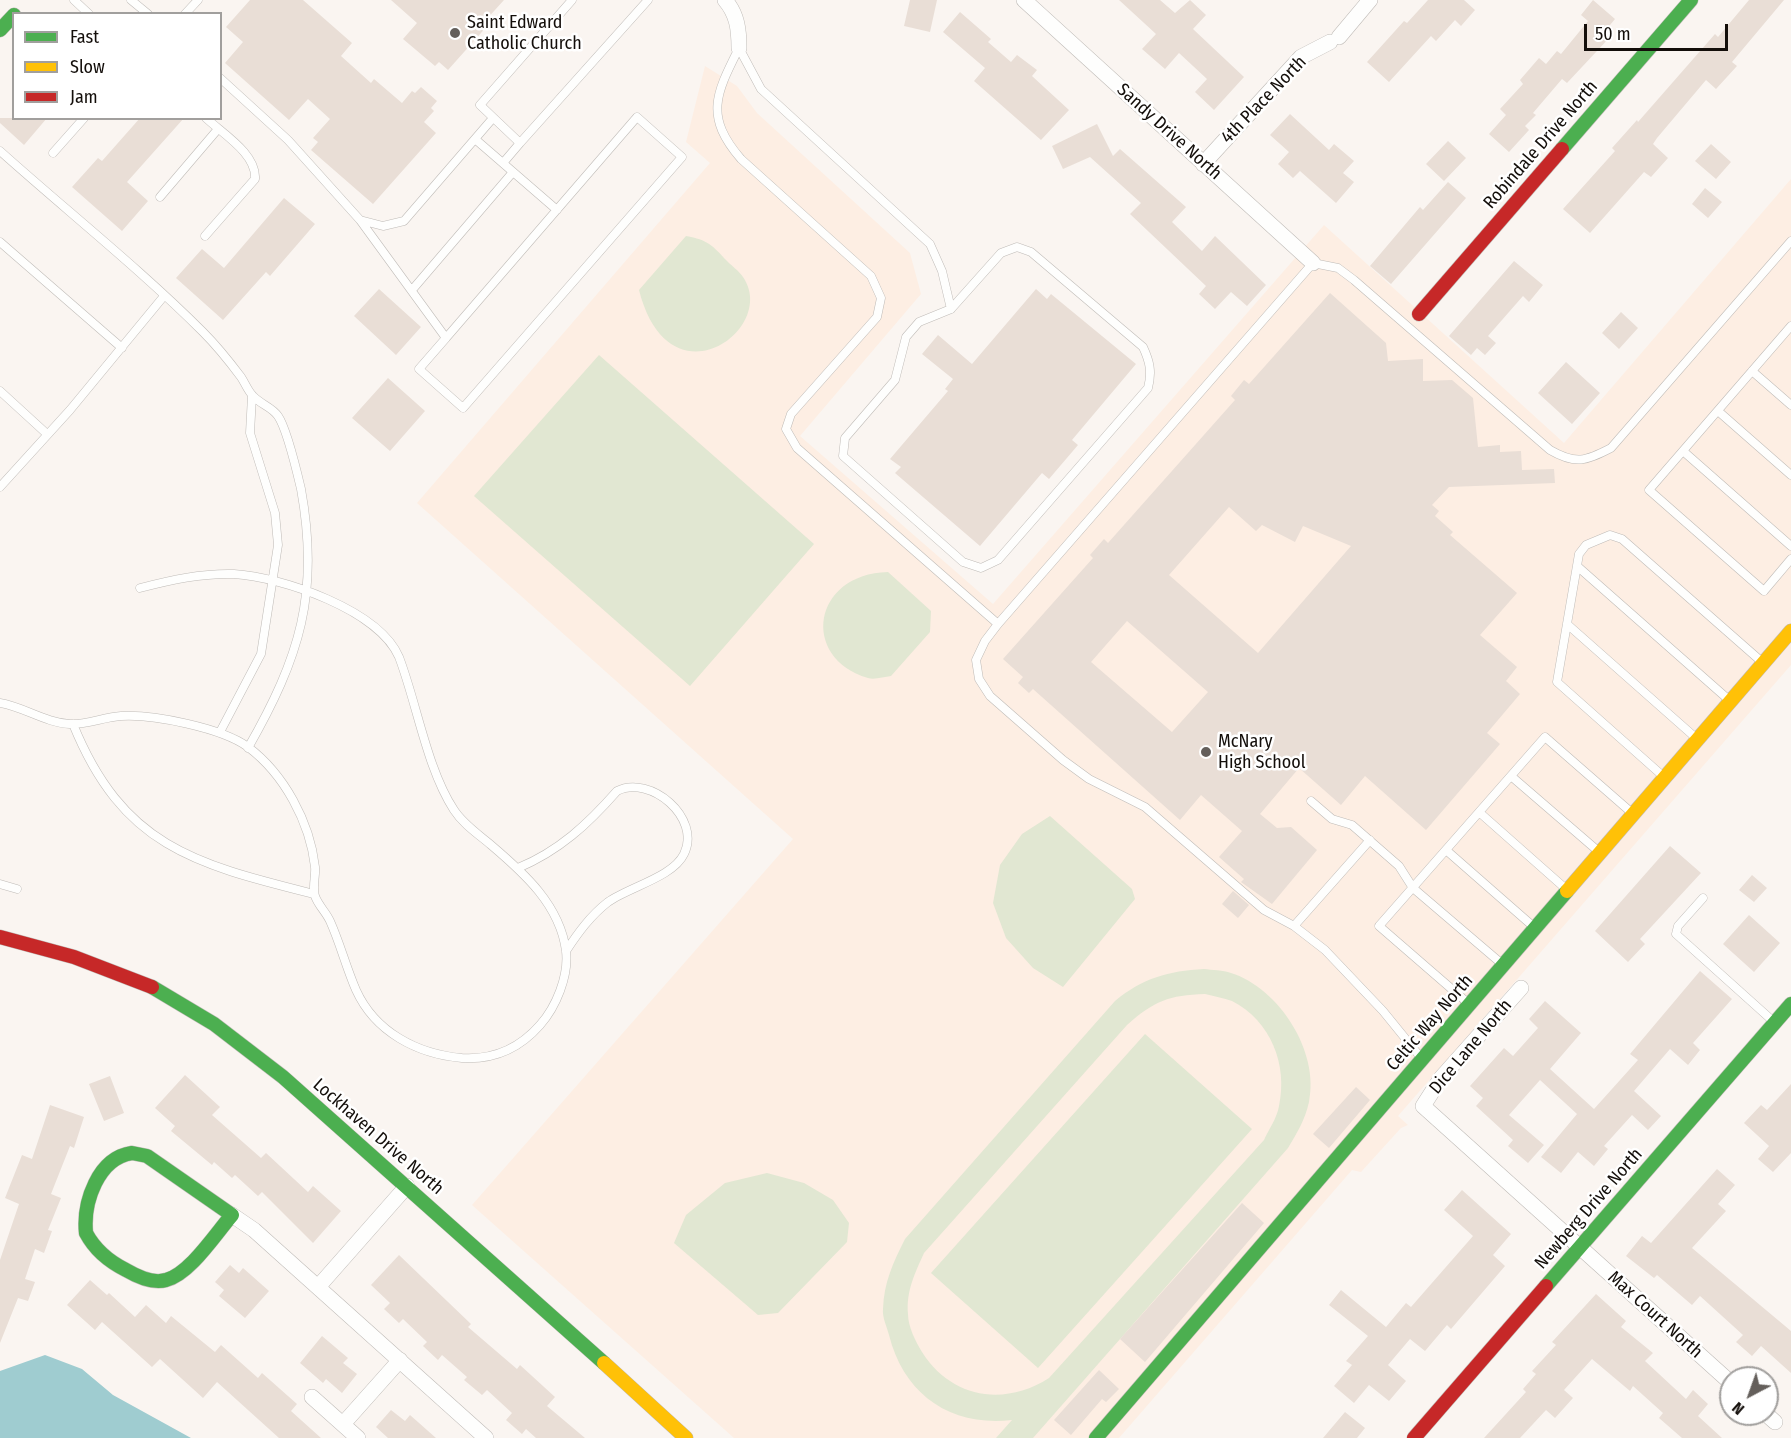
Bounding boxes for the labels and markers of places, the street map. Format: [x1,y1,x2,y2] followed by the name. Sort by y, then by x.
[467,12,582,54] place label: Saint Edward Catholic Church
[448,26,462,40] marker: Saint Edward Catholic Church
[1218,731,1305,774] place label: McNary High School
[1199,745,1213,759] marker: McNary High School

